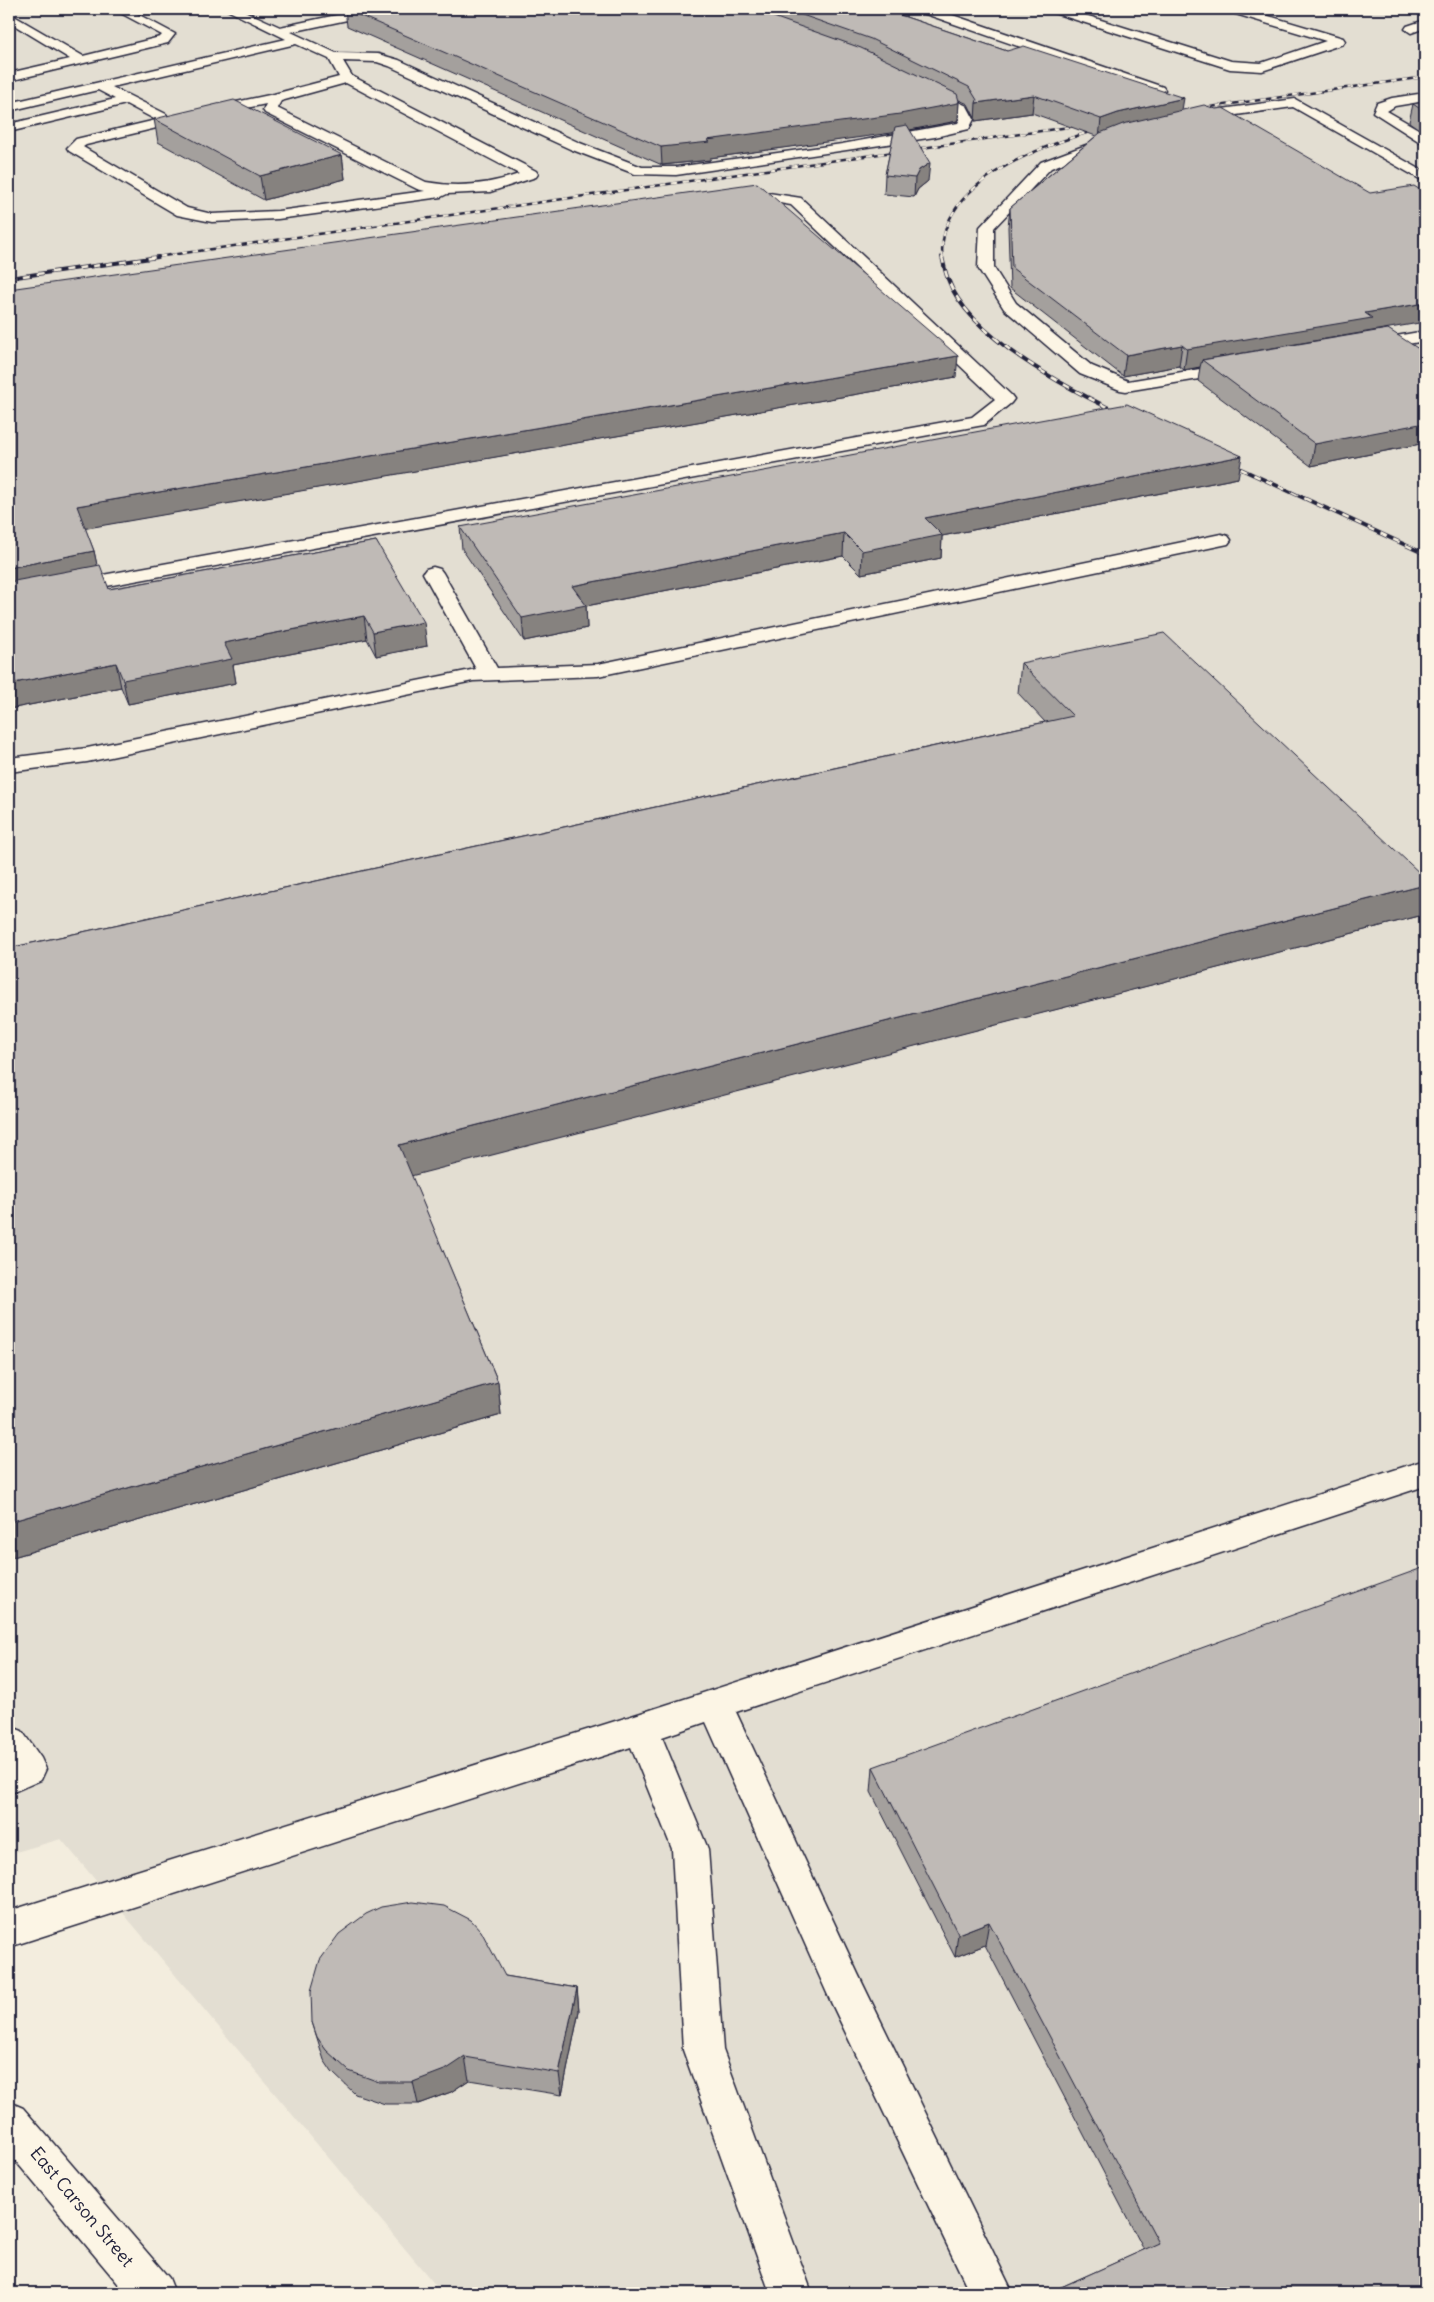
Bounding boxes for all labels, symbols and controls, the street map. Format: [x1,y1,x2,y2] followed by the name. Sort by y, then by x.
[26,2142,139,2271] street label: East Carson Street

